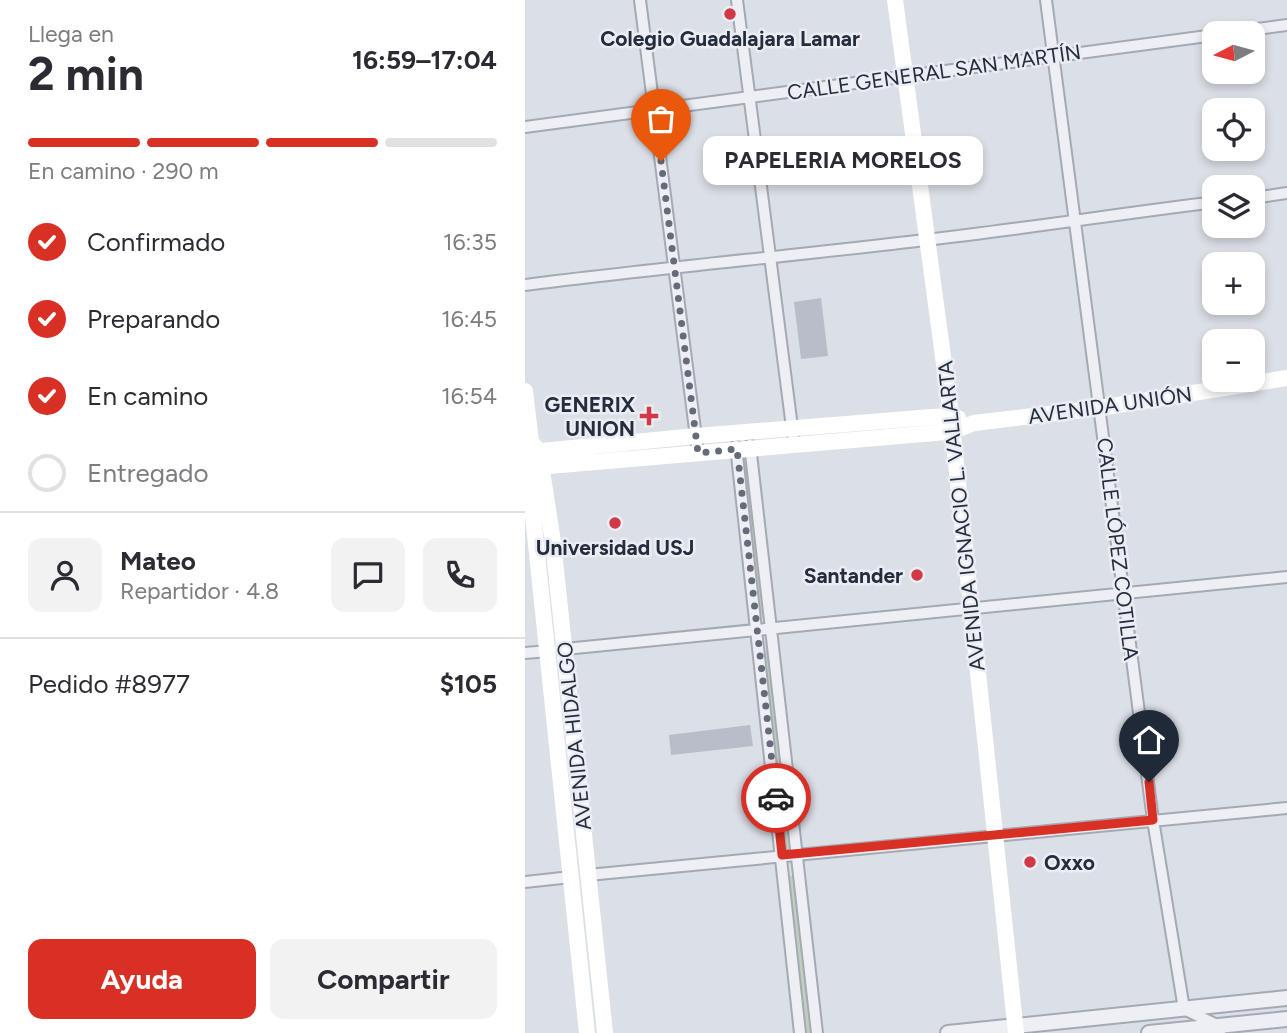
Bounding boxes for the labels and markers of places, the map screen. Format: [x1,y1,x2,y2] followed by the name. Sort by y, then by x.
[722,6,738,22] marker: Colegio Guadalajara Lamar
[600,26,860,51] place label: Colegio Guadalajara Lamar
[631,89,691,161] pin
[703,136,983,186] callout: PAPELERIA MORELOS
[545,392,636,441] place label: GENERIX UNION
[641,408,657,424] marker: GENERIX UNION
[607,515,623,531] marker: Universidad USJ
[536,535,694,560] place label: Universidad USJ
[804,563,903,588] place label: Santander
[909,567,925,583] marker: Santander
[1119,710,1179,782] pin
[1044,850,1095,875] place label: Oxxo
[1022,854,1038,870] marker: Oxxo

